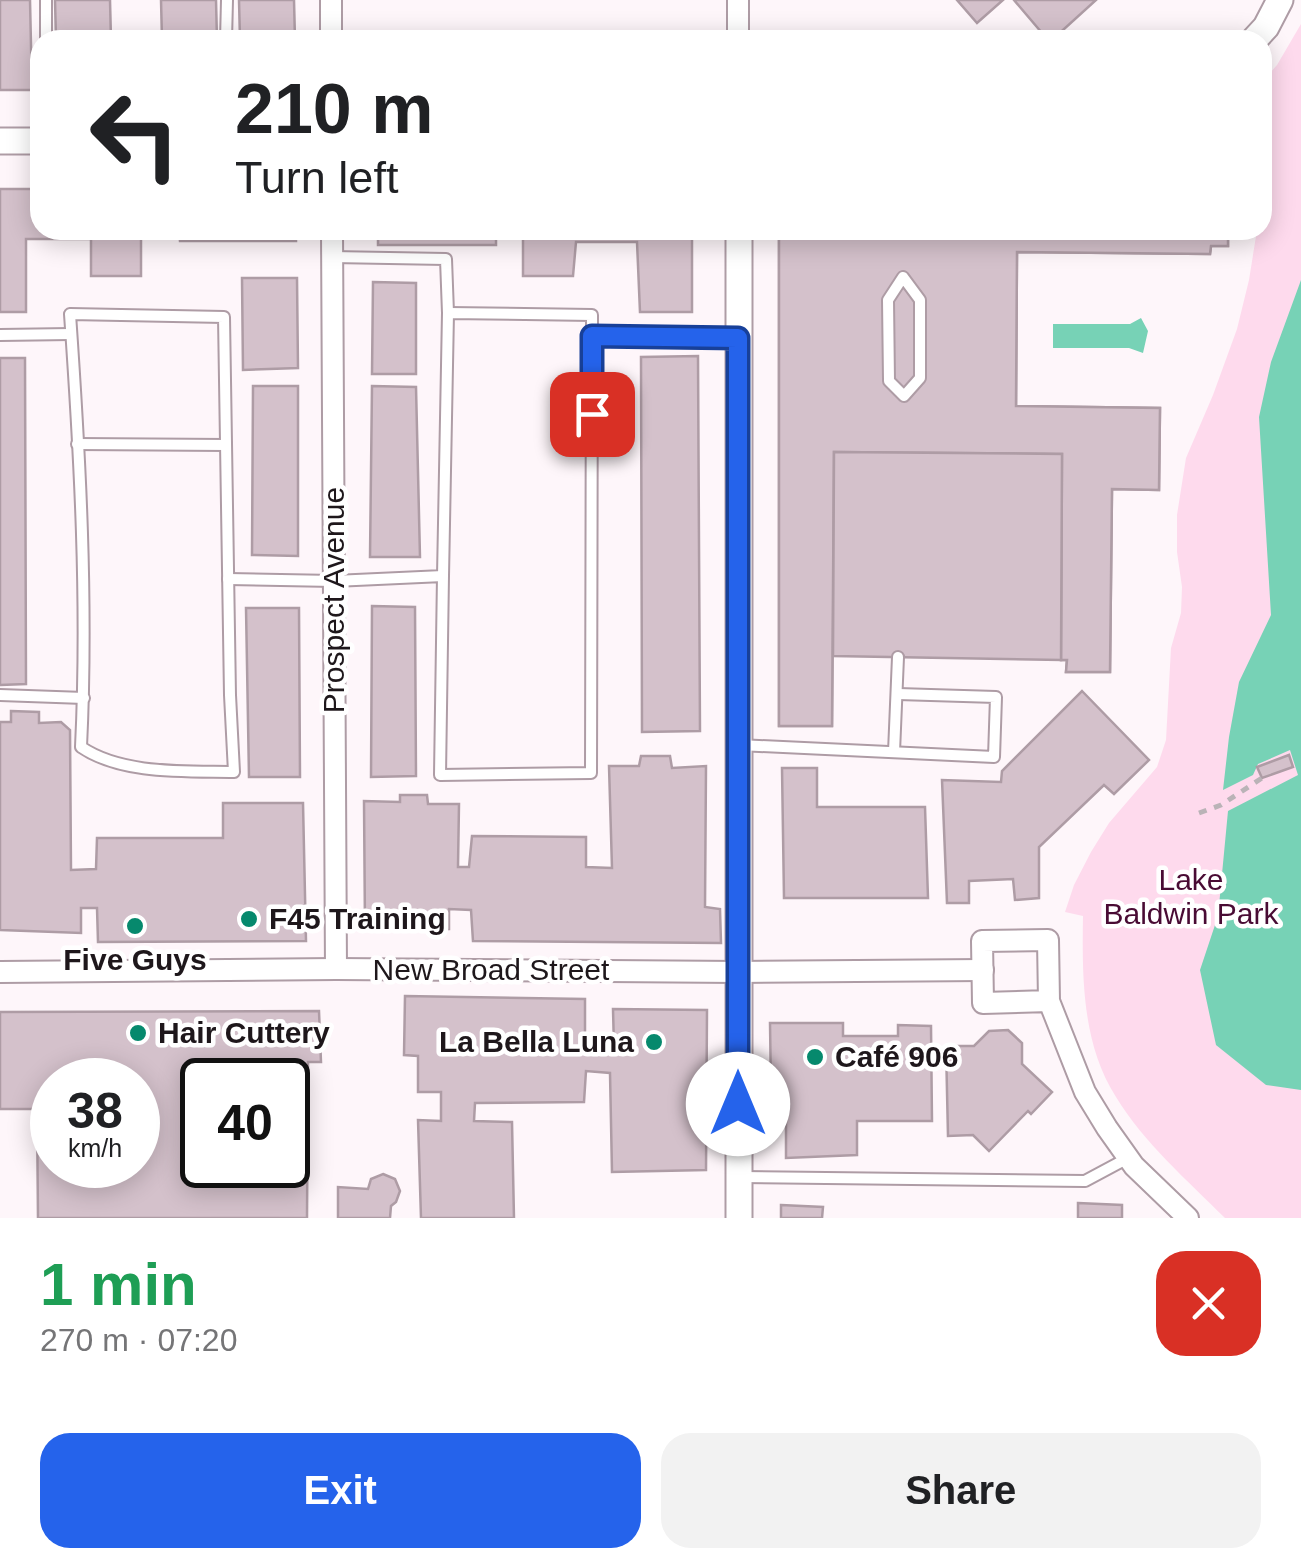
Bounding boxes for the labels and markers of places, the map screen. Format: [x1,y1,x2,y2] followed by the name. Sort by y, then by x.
[550,372,635,457] pin
[269,902,446,935] place label: F45 Training
[238,908,260,930] marker: F45 Training
[124,915,146,937] marker: Five Guys
[63,943,207,976] place label: Five Guys
[158,1016,330,1049] place label: Hair Cuttery
[127,1022,149,1044] marker: Hair Cuttery
[439,1025,634,1058] place label: La Bella Luna
[643,1031,665,1053] marker: La Bella Luna
[835,1040,958,1073] place label: Café 906
[804,1046,826,1068] marker: Café 906

